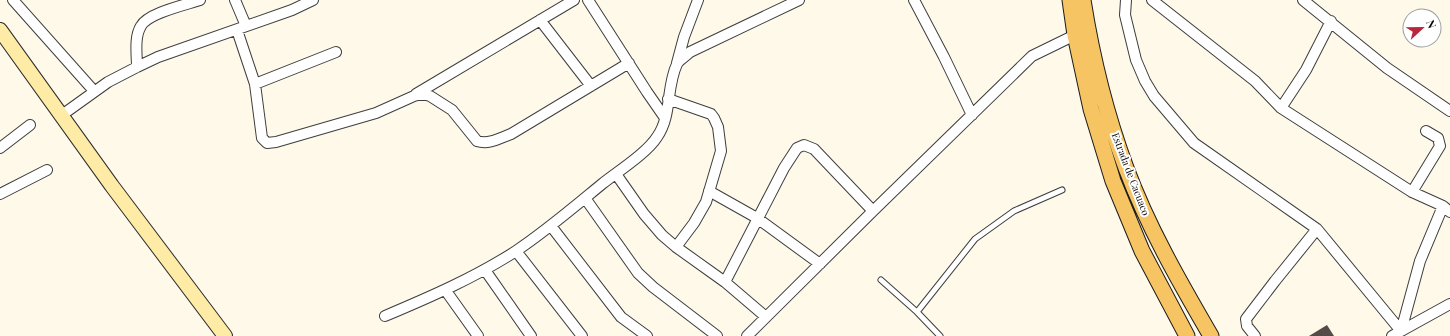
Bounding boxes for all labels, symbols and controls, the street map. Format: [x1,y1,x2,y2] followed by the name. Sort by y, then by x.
[1402,8,1442,48] north arrow
[1423,18,1440,31] text: N
[1109,130,1153,218] street label: Estrada de Cacuaco

